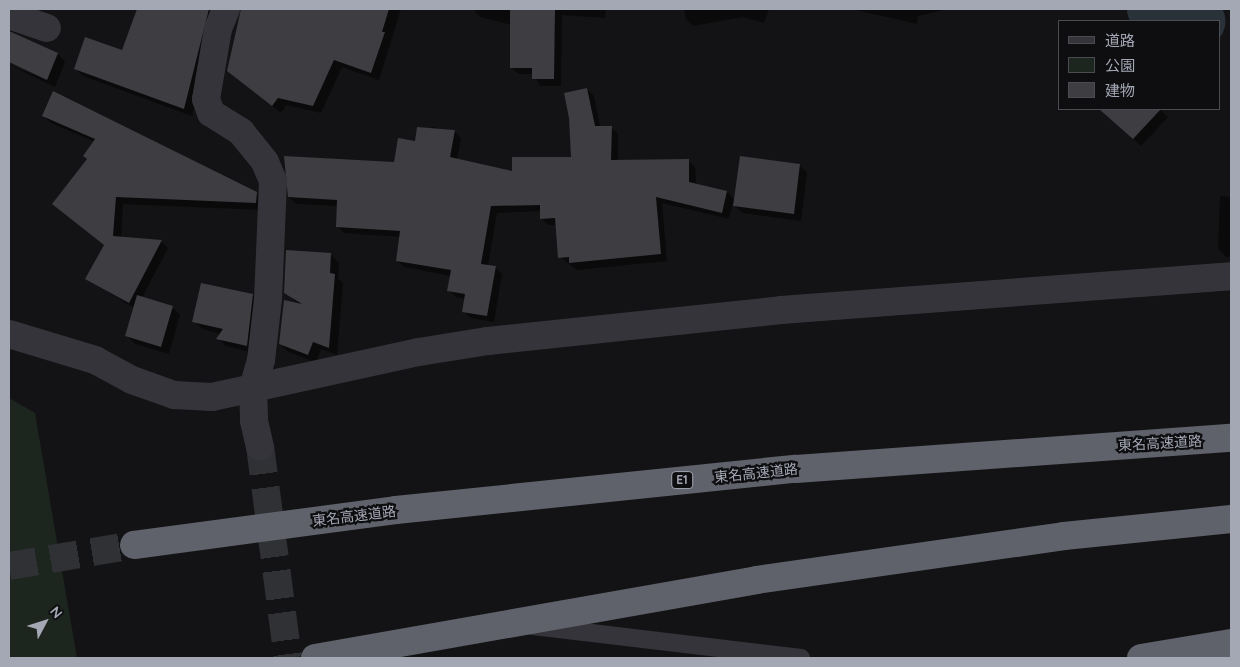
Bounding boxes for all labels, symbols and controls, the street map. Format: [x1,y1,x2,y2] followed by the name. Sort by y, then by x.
[1058,20,1220,110] legend
[1105,31,1135,50] text: 道路
[1105,56,1135,75] text: 公園
[1105,81,1135,100] text: 建物
[1118,432,1202,454] street label: 東名高速道路
[713,460,799,486] street label: 東名高速道路
[671,470,693,490] road number: E1
[311,503,397,529] street label: 東名高速道路
[20,597,70,647] north arrow
[46,603,67,622] text: N

